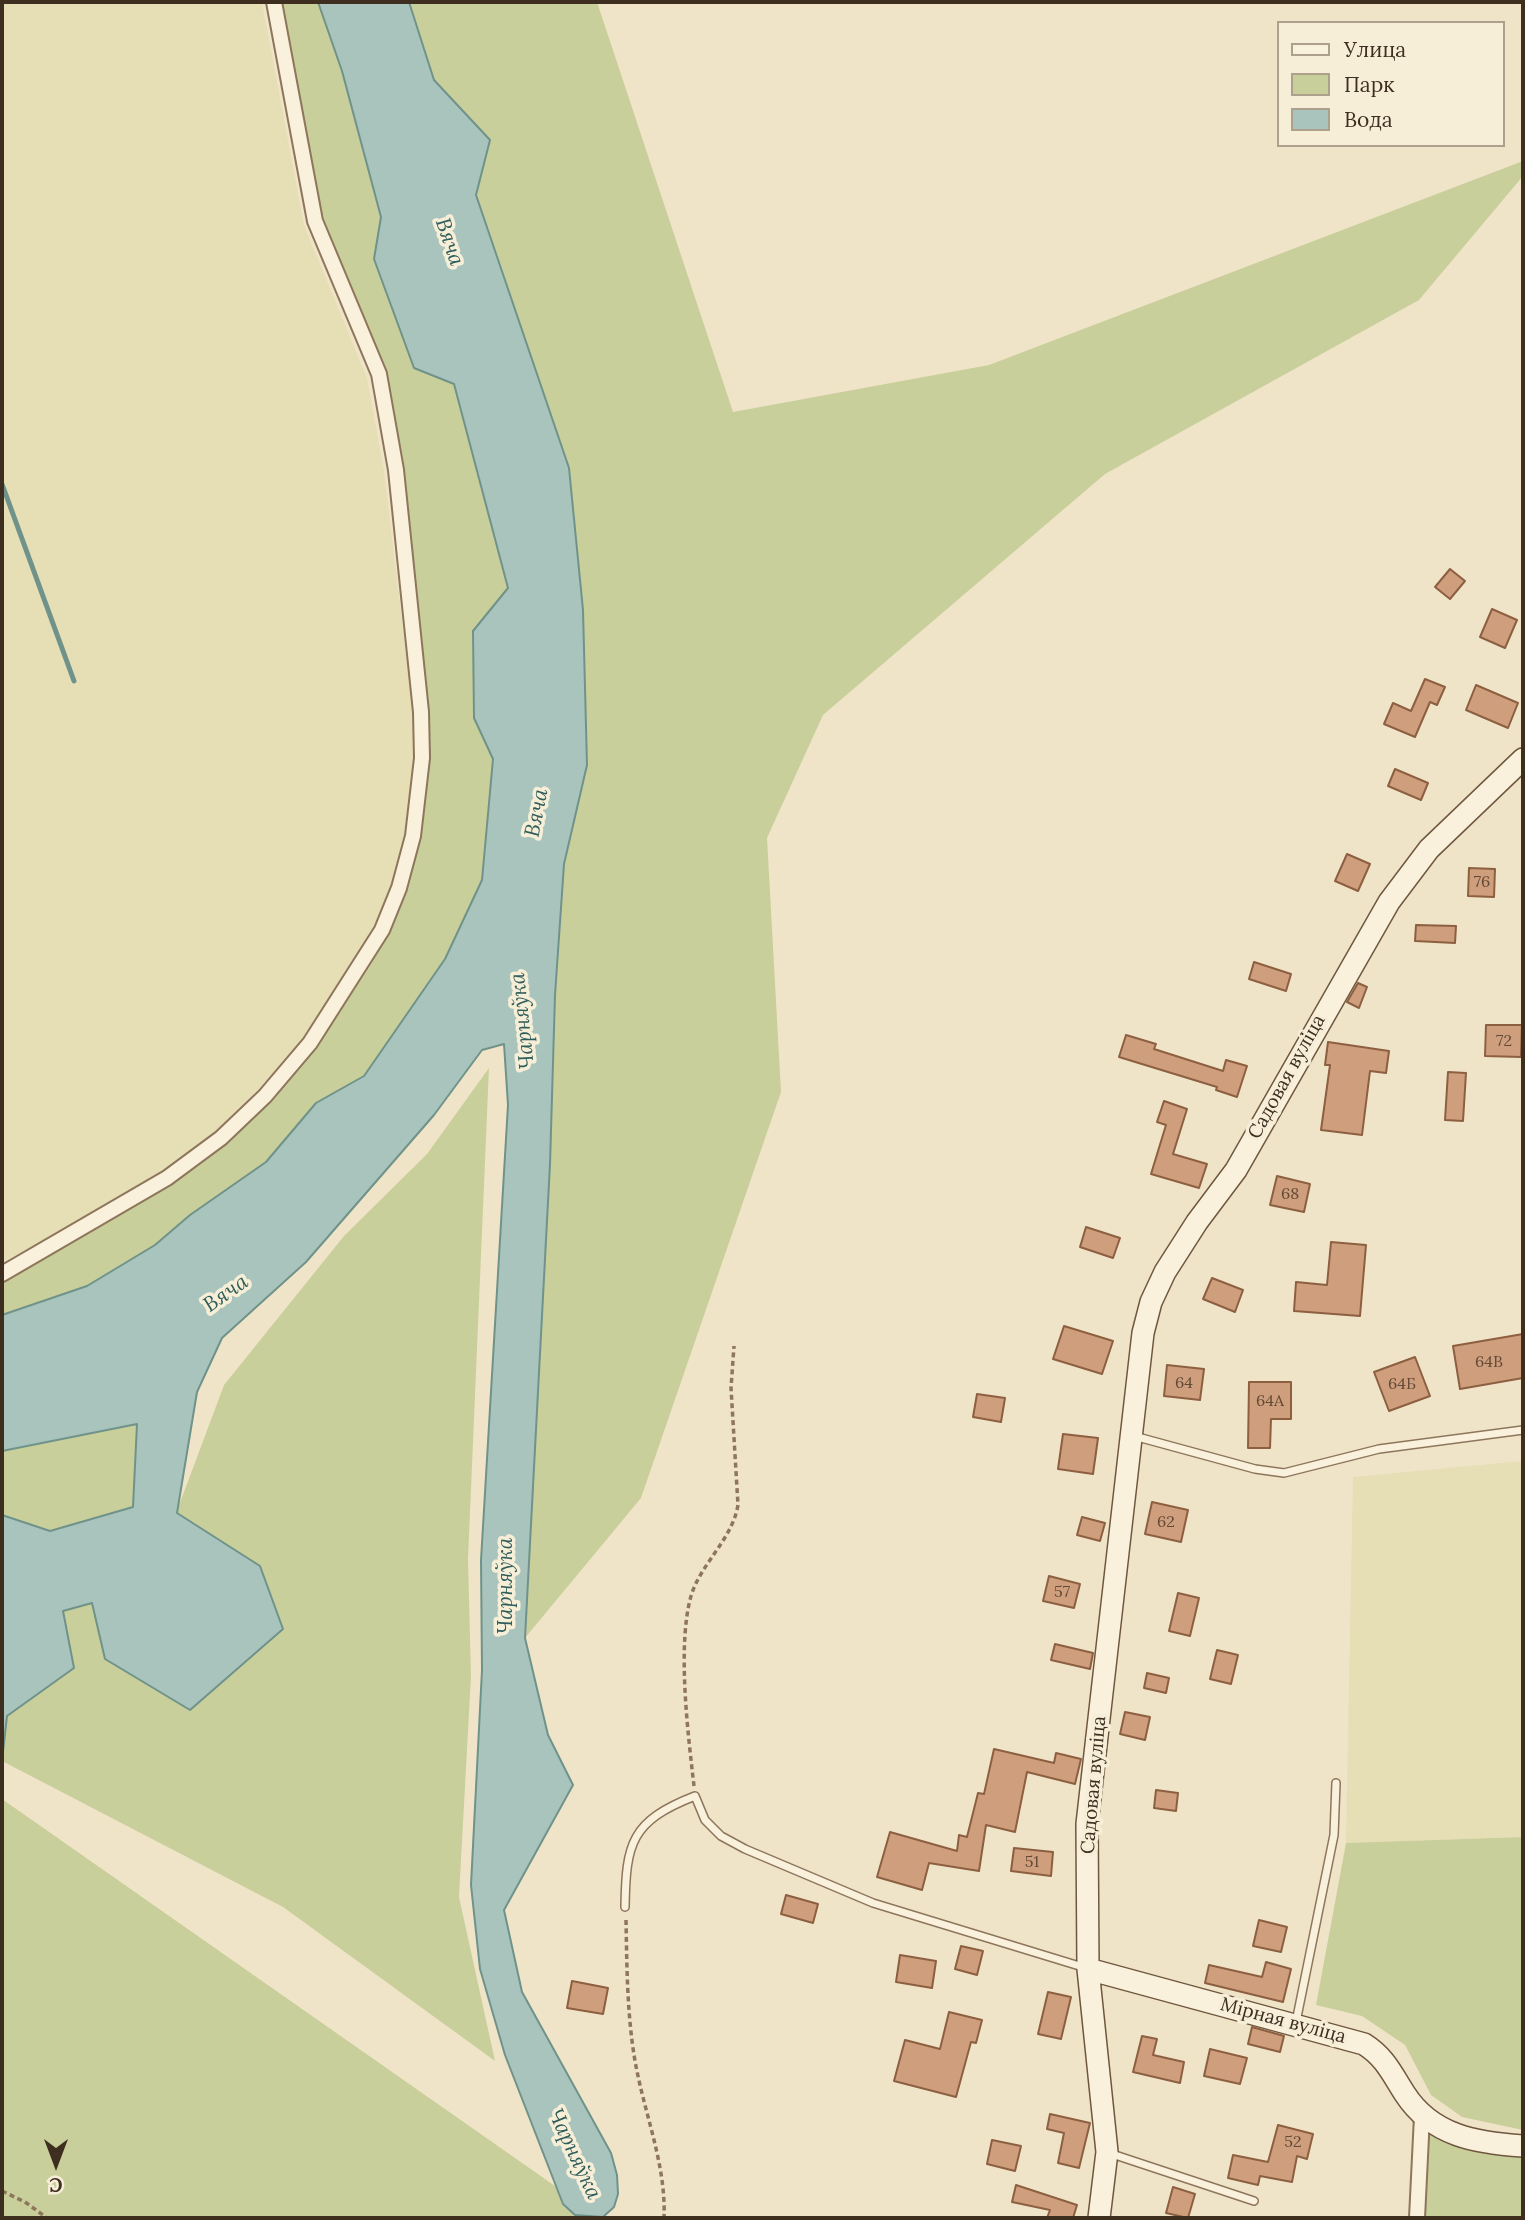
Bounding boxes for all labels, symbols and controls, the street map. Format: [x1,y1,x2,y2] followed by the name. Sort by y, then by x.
[1276,21,1504,147] legend
[1344,36,1406,63] text: Улица
[1344,71,1394,98] text: Парк
[1344,106,1393,133] text: Вода
[429,215,469,269] water label: Вяча
[520,787,554,839] water label: Вяча
[1474,872,1490,892] house number: 76
[505,972,541,1070] water label: Чарняўка
[1243,1011,1331,1143] street label: Садовая вуліца
[1496,1031,1512,1051] house number: 72
[1281,1184,1299,1204] house number: 68
[199,1270,253,1318] water label: Вяча
[1475,1352,1503,1372] house number: 64В
[1175,1373,1193,1393] house number: 64
[1388,1374,1416,1394] house number: 64Б
[1256,1391,1284,1411] house number: 64А
[1157,1512,1175,1532] house number: 62
[493,1538,519,1634] water label: Чарняўка
[1054,1582,1070,1602] house number: 57
[1077,1715,1111,1855] street label: Садовая вуліца
[1025,1852,1039,1872] house number: 51
[1218,1993,1348,2049] street label: Мірная вуліца
[542,2105,606,2203] water label: Чарняўка
[21,2129,91,2199] north arrow
[1284,2132,1302,2152] house number: 52
[49,2173,63,2197] text: С

